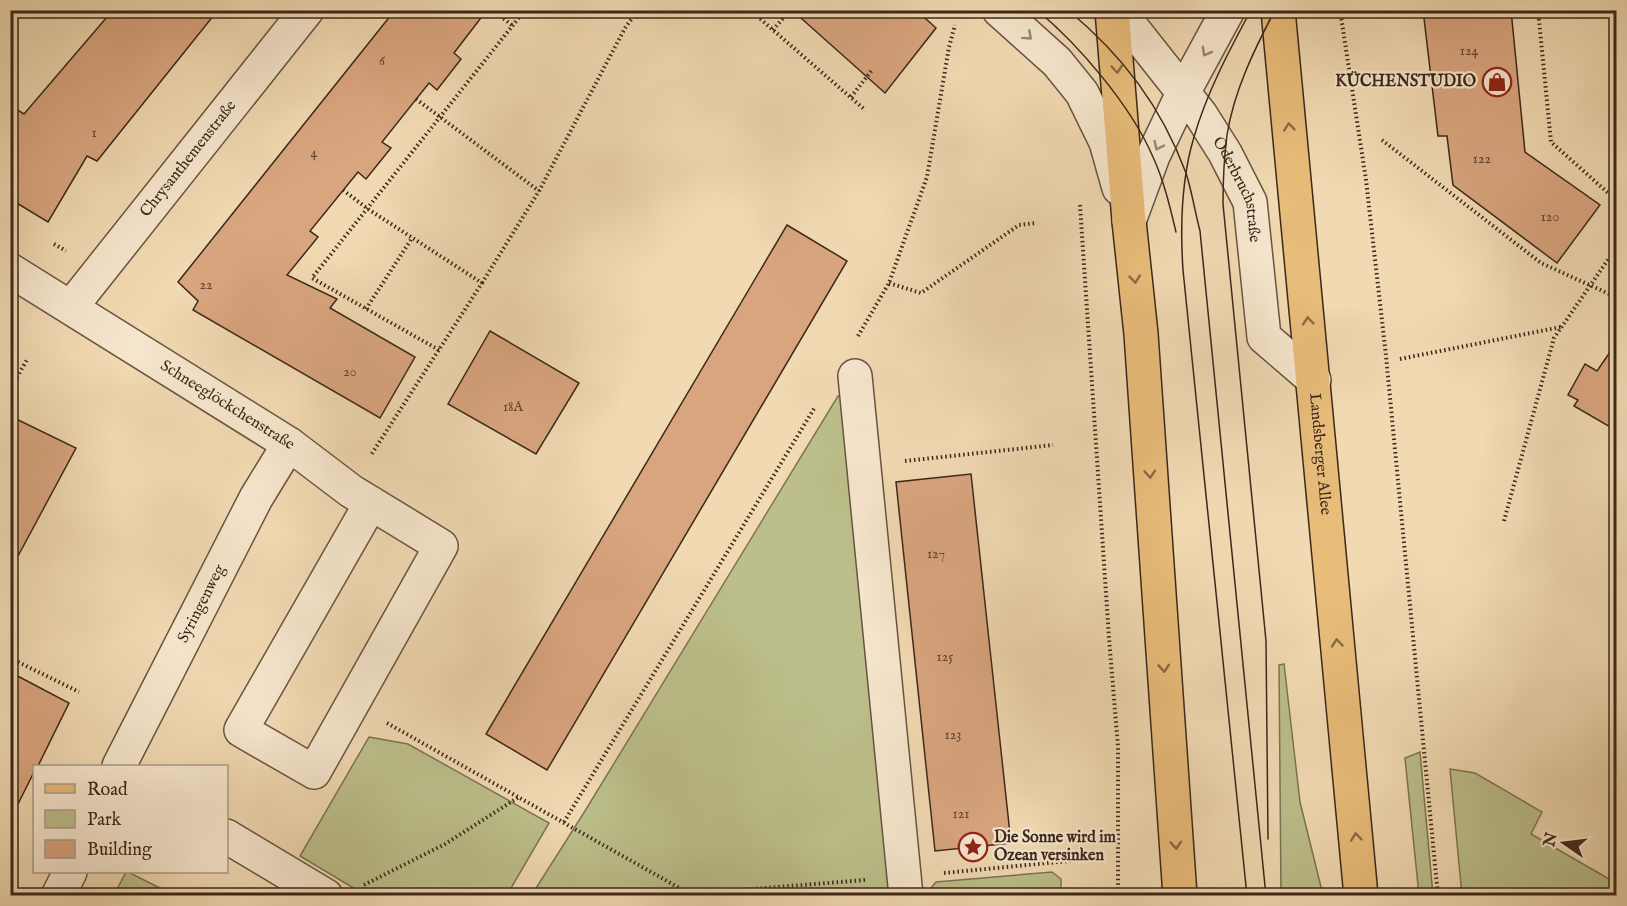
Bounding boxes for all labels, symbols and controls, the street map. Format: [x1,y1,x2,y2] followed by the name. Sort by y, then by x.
[1022,29,1032,40] one-way arrow
[1460,42,1478,60] house number: 124
[1202,46,1213,56] one-way arrow
[379,52,386,70] house number: 6
[1110,64,1123,73] one-way arrow
[1481,66,1513,98] shop icon: KÜCHENSTUDIO
[1335,71,1476,92] place label: KÜCHENSTUDIO
[136,97,241,222] street label: Chrysanthemenstraße
[1284,123,1296,132] one-way arrow
[91,124,97,142] house number: 1
[1207,133,1264,243] street label: Oderbruchstraße
[1153,139,1165,150] one-way arrow
[311,144,318,162] house number: 4
[1473,150,1492,168] house number: 122
[1541,208,1559,226] house number: 120
[1128,275,1141,284] one-way arrow
[199,276,213,294] house number: 22
[1302,317,1315,326] one-way arrow
[156,356,299,455] street label: Schneeglöckchenstraße
[343,363,357,381] house number: 20
[1304,392,1335,516] street label: Landsberger Allee
[503,398,524,416] house number: 18A
[1144,469,1157,478] one-way arrow
[927,545,945,563] house number: 127
[173,561,230,647] street label: Syringenweg
[1331,639,1344,648] one-way arrow
[937,648,953,666] house number: 125
[1157,664,1170,673] one-way arrow
[944,726,962,744] house number: 123
[33,765,228,873] legend
[87,779,128,802] text: Road
[952,805,970,823] house number: 121
[87,809,122,832] text: Park
[1534,813,1594,873] north arrow
[994,828,1117,866] place label: Die Sonne wird im Ozean versinken
[957,831,989,863] place icon: Die Sonne wird im Ozean versinken
[1540,831,1563,850] text: N
[1350,833,1363,842] one-way arrow
[87,839,152,862] text: Building
[1170,841,1183,850] one-way arrow

